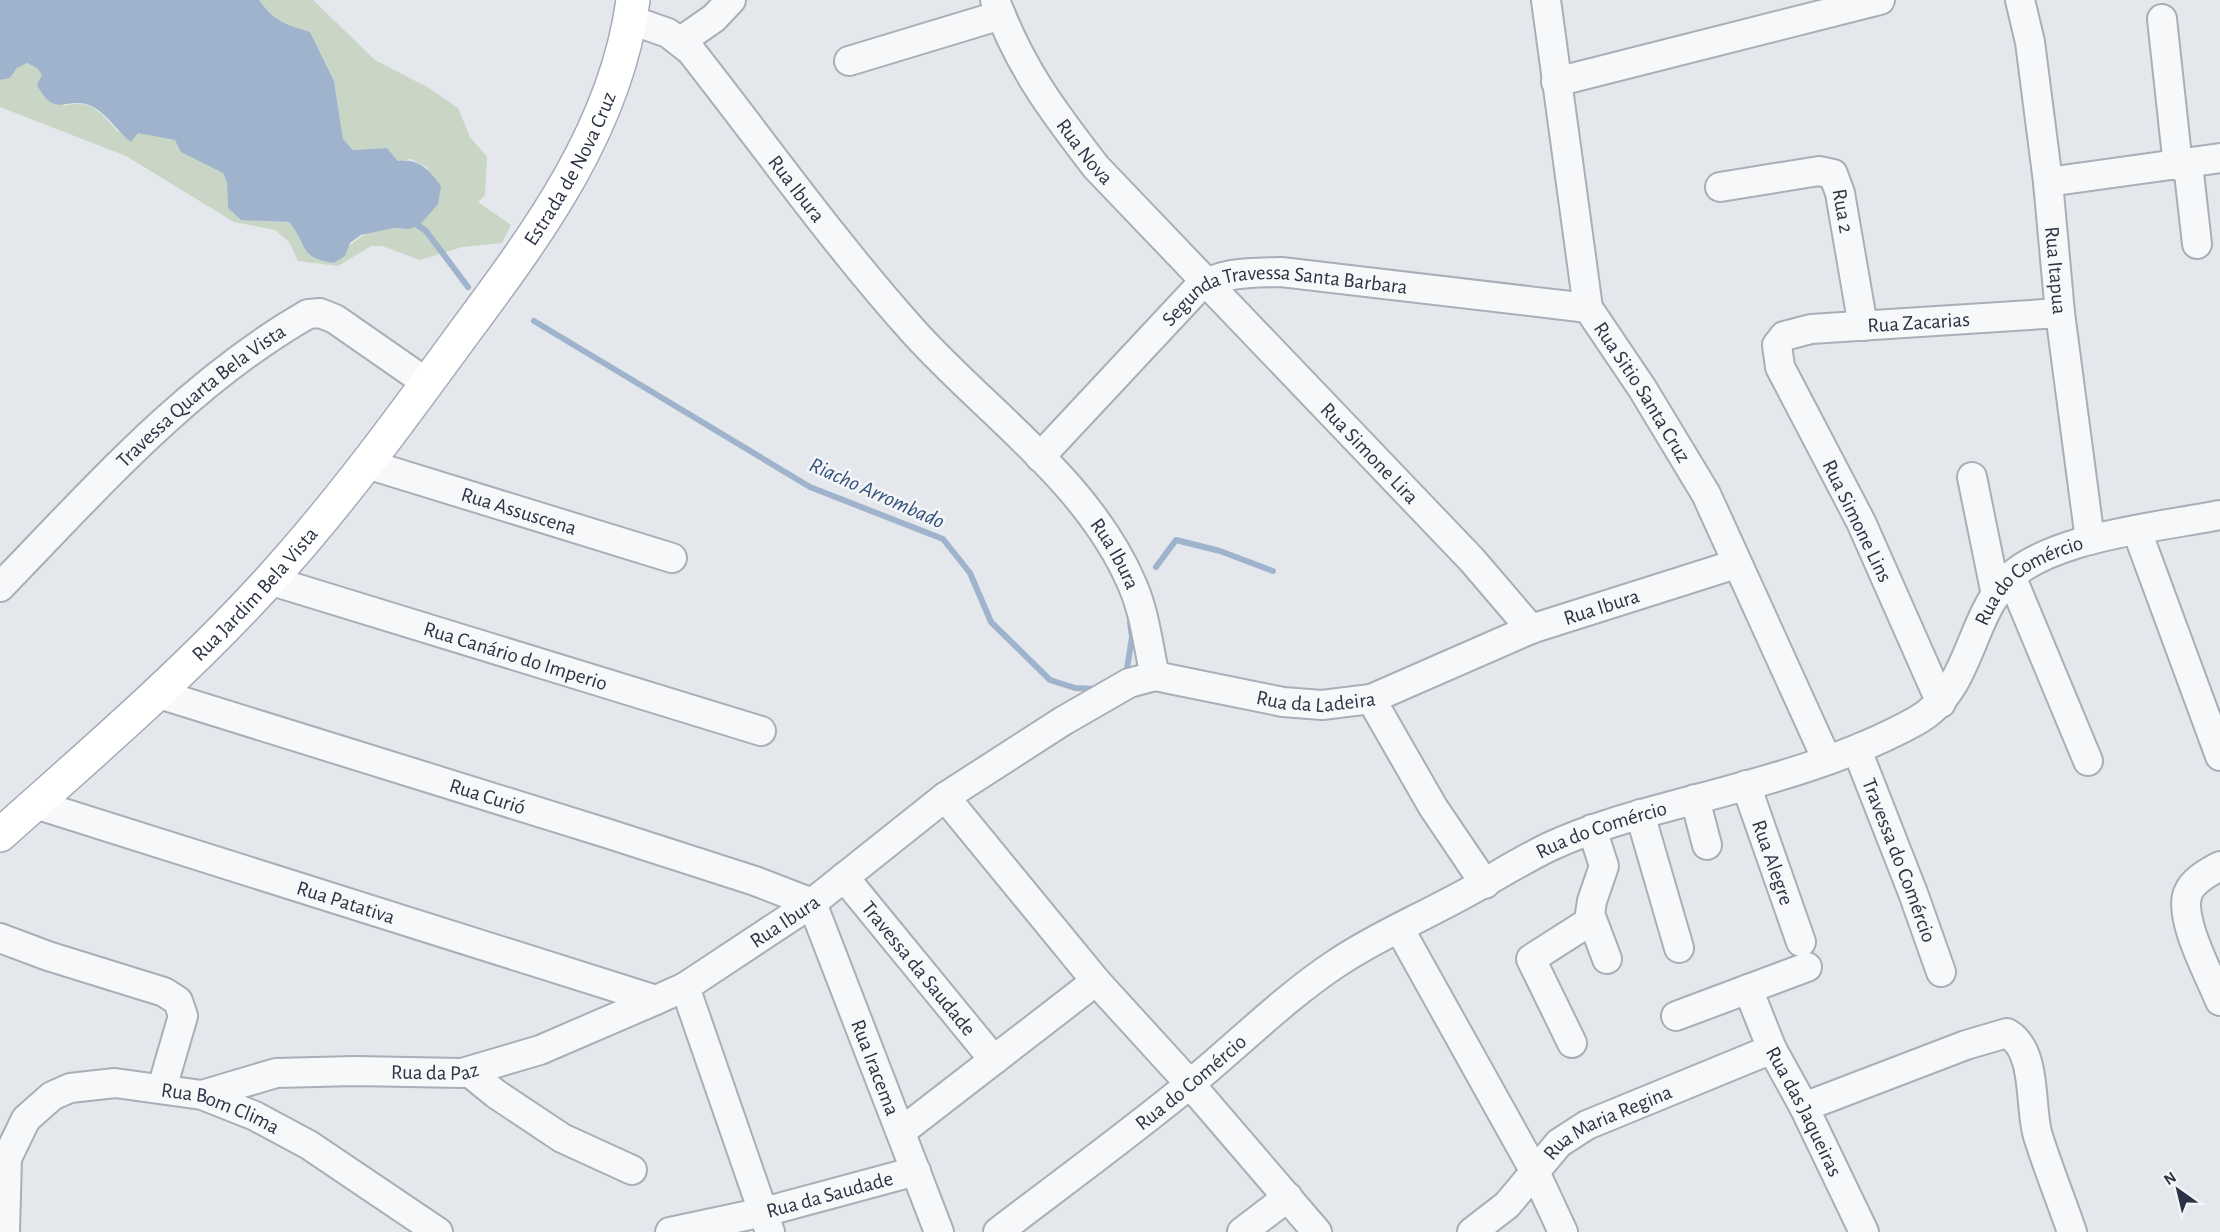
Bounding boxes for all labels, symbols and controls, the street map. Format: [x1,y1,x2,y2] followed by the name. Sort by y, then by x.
[520,89,619,249] street label: Estrada de Nova Cruz
[1053,115,1117,189] street label: Rua Nova
[765,151,829,226] street label: Rua Ibura
[1829,187,1857,235] street label: Rua 2
[2042,225,2071,315] street label: Rua Itapua
[1158,262,1409,330] street label: Segunda Travessa Santa Barbara
[1867,308,1970,336] street label: Rua Zacarias
[1590,318,1695,466] street label: Rua Sitio Santa Cruz
[112,320,289,471] street label: Travessa Quarta Bela Vista
[1317,398,1423,508] street label: Rua Simone Lira
[806,453,948,533] water label: Riacho Arrombado
[1818,456,1896,586] street label: Rua Simone Lins
[459,483,580,539] street label: Rua Assuscena
[1087,514,1144,593] street label: Rua Ibura
[188,523,322,665] street label: Rua Jardim Bela Vista
[1971,532,2085,628] street label: Rua do Comércio
[1561,585,1642,629] street label: Rua Ibura
[421,618,610,694] street label: Rua Canário do Imperio
[1255,686,1377,716] street label: Rua da Ladeira
[447,774,528,818] street label: Rua Curió
[1859,775,1940,945] street label: Travessa do Comércio
[1532,797,1669,862] street label: Rua do Comércio
[1749,817,1798,908] street label: Rua Alegre
[294,877,398,928] street label: Rua Patativa
[746,891,824,952] street label: Rua Ibura
[858,897,980,1040] street label: Travessa da Saudade
[847,1016,904,1119] street label: Rua Iracema
[1131,1030,1250,1134] street label: Rua do Comércio
[1762,1043,1846,1180] street label: Rua das Jaqueiras
[391,1058,481,1084] street label: Rua da Paz
[160,1079,283,1138] street label: Rua Bom Clima
[1539,1081,1675,1164] street label: Rua Maria Regina
[2148,1160,2208,1220] north arrow
[764,1167,895,1221] street label: Rua da Saudade
[2161,1169,2179,1188] text: N

